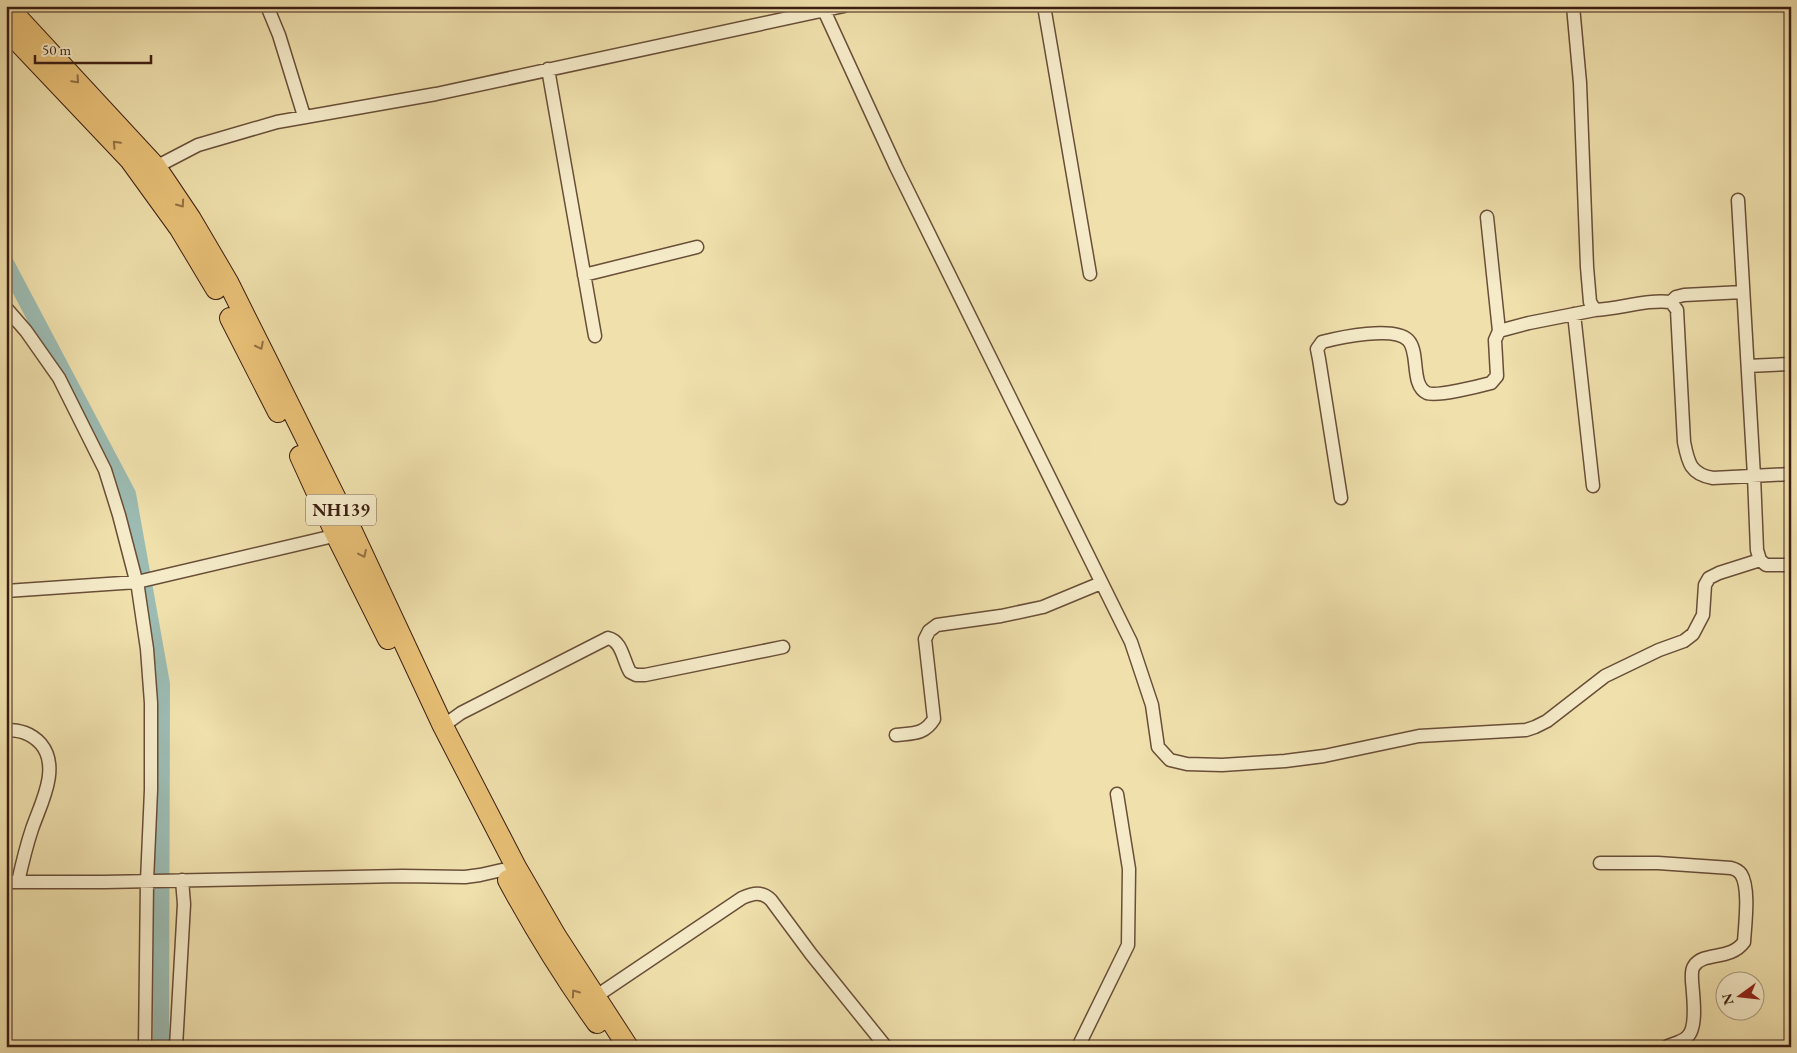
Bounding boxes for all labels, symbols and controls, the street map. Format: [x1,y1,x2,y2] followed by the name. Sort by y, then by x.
[35,32,151,64] scale bar
[42,40,71,59] text: 50 m
[70,75,79,84] one-way arrow
[113,141,122,150] one-way arrow
[175,198,184,208] one-way arrow
[254,341,264,350] one-way arrow
[306,494,376,526] road number: NH139
[356,549,367,558] one-way arrow
[1714,970,1764,1020] north arrow
[572,989,581,999] one-way arrow
[1717,991,1738,1007] text: N

